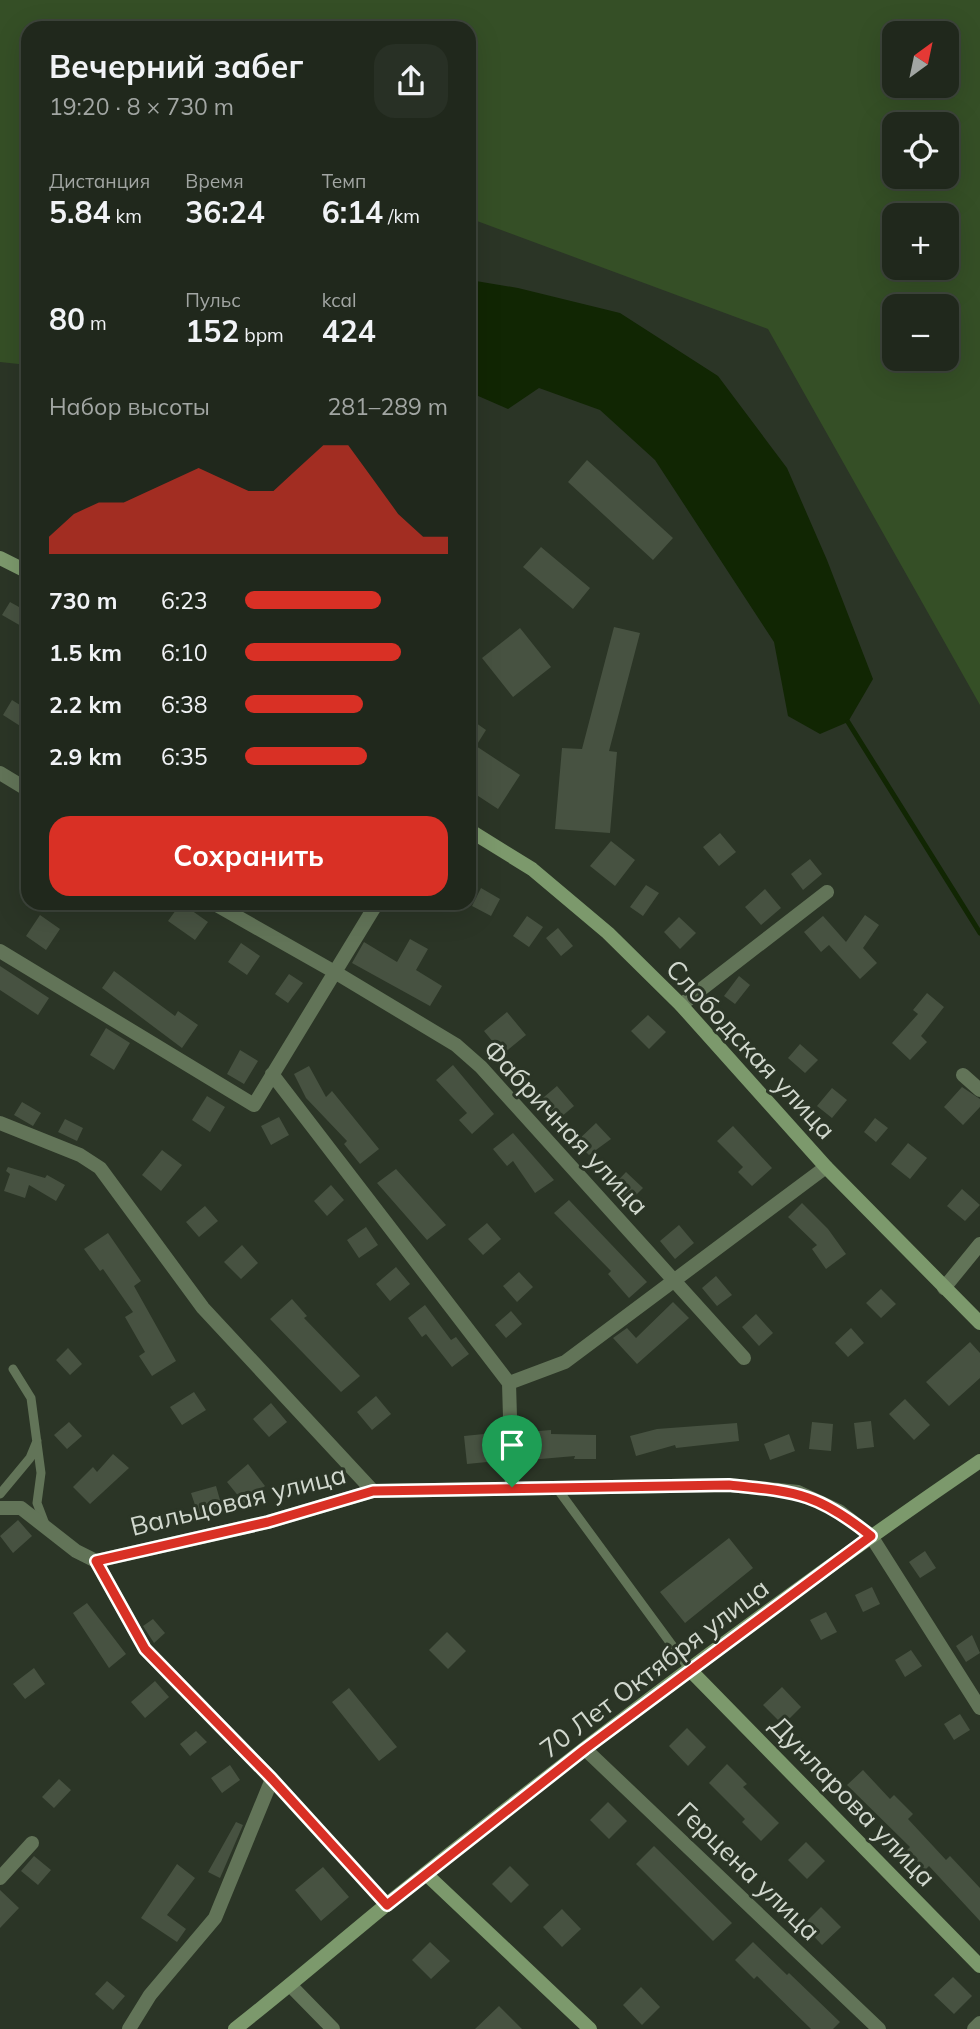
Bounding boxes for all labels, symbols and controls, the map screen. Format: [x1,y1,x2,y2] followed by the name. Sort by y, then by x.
[882,21,959,98] north arrow
[882,21,959,371] map controls
[374,44,448,118] button: share
[49,46,304,86] text: Вечерний забег
[49,92,234,121] text: 19:20 · 8 × 730 m
[882,112,959,189] button: locate
[49,169,150,193] text: Дистанция
[185,169,244,193] text: Время
[322,169,366,193] text: Темп
[49,193,110,231] text: 5.84
[185,193,265,231] text: 36:24
[322,193,383,231] text: 6:14
[882,203,959,280] button: +
[110,204,142,228] text: km
[383,204,420,228] text: /km
[185,288,241,312] text: Пульс
[322,288,356,312] text: kcal
[882,294,959,371] button: −
[49,300,85,338] text: 80
[85,311,107,335] text: m
[185,312,239,350] text: 152
[322,312,376,350] text: 424
[239,323,284,347] text: bpm
[49,392,210,421] text: Набор высоты
[327,392,448,421] text: 281–289 m
[49,586,117,615] text: 730 m
[161,586,208,615] text: 6:23
[49,638,122,667] text: 1.5 km
[161,638,208,667] text: 6:10
[49,690,122,719] text: 2.2 km
[161,690,208,719] text: 6:38
[49,742,122,771] text: 2.9 km
[161,742,208,771] text: 6:35
[49,816,448,896] button: Сохранить
[659,952,843,1146] street label: Слободская улица
[476,1032,656,1222] street label: Фабричная улица
[482,1415,542,1487] pin
[493,1426,531,1464] icon: arrive
[127,1457,349,1543] street label: Вальцовая улица
[533,1571,775,1765] street label: 70 Лет Октября улица
[763,1709,943,1893] street label: Дунларова улица
[671,1795,827,1947] street label: Герцена улица

